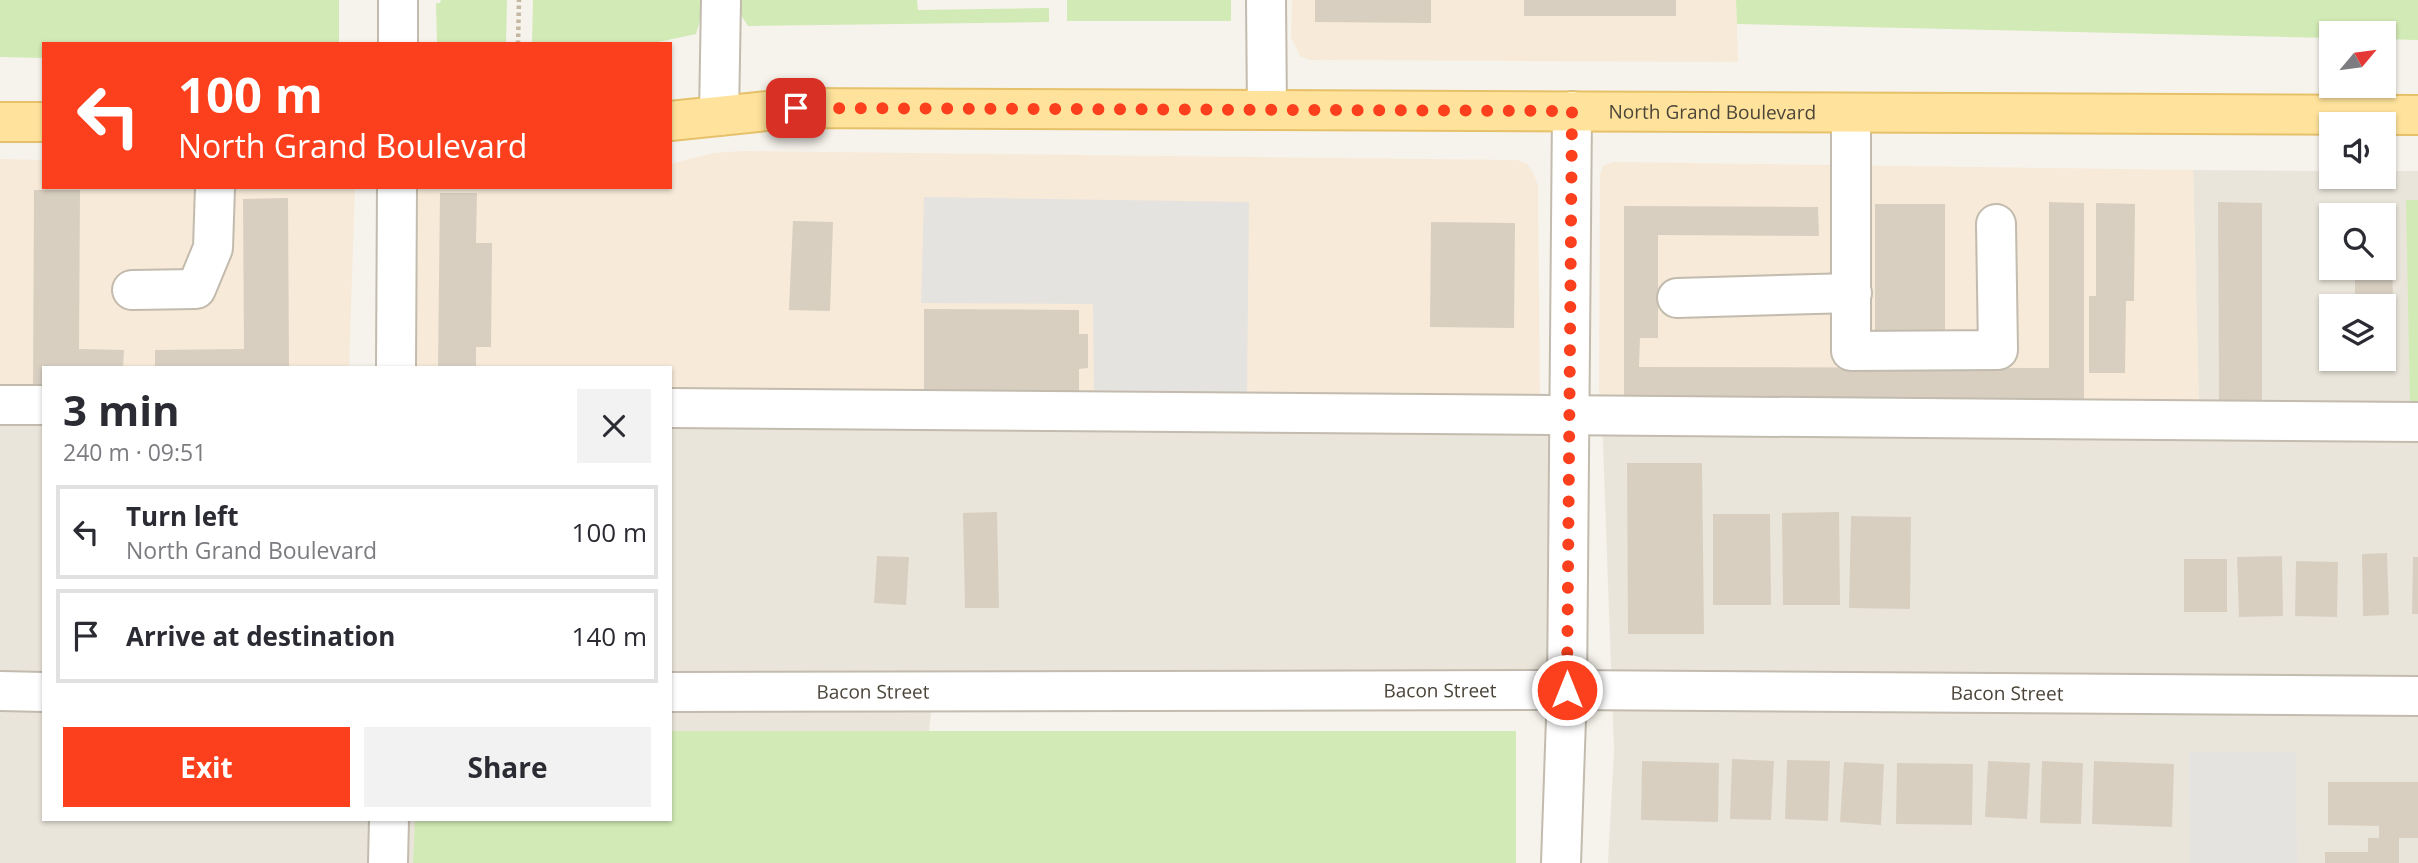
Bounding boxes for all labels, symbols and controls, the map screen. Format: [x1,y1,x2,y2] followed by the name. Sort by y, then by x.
[2319,21,2396,98] north arrow
[2319,21,2396,371] map controls
[178,61,323,127] text: 100 m
[63,70,154,161] icon: left
[766,78,826,138] pin
[777,89,815,127] icon: arrive
[1608,99,1816,125] street label: North Grand Boulevard
[2319,112,2396,189] button: sound
[178,124,527,167] text: North Grand Boulevard
[2319,203,2396,280] button: search
[2319,294,2396,371] button: layers
[63,381,180,438] text: 3 min
[577,389,651,463] button: close
[63,436,206,468] text: 240 m · 09:51
[126,498,238,534] text: Turn left
[67,513,105,551] icon: left
[572,514,647,550] text: 100 m
[126,534,377,566] text: North Grand Boulevard
[67,617,105,655] icon: arrive
[126,618,395,654] text: Arrive at destination
[572,618,647,654] text: 140 m
[1530,653,1604,727] position arrow
[1383,677,1497,703] street label: Bacon Street
[816,678,930,705] street label: Bacon Street
[1950,680,2064,707] street label: Bacon Street
[63,727,350,807] button: Exit
[364,727,651,807] button: Share

